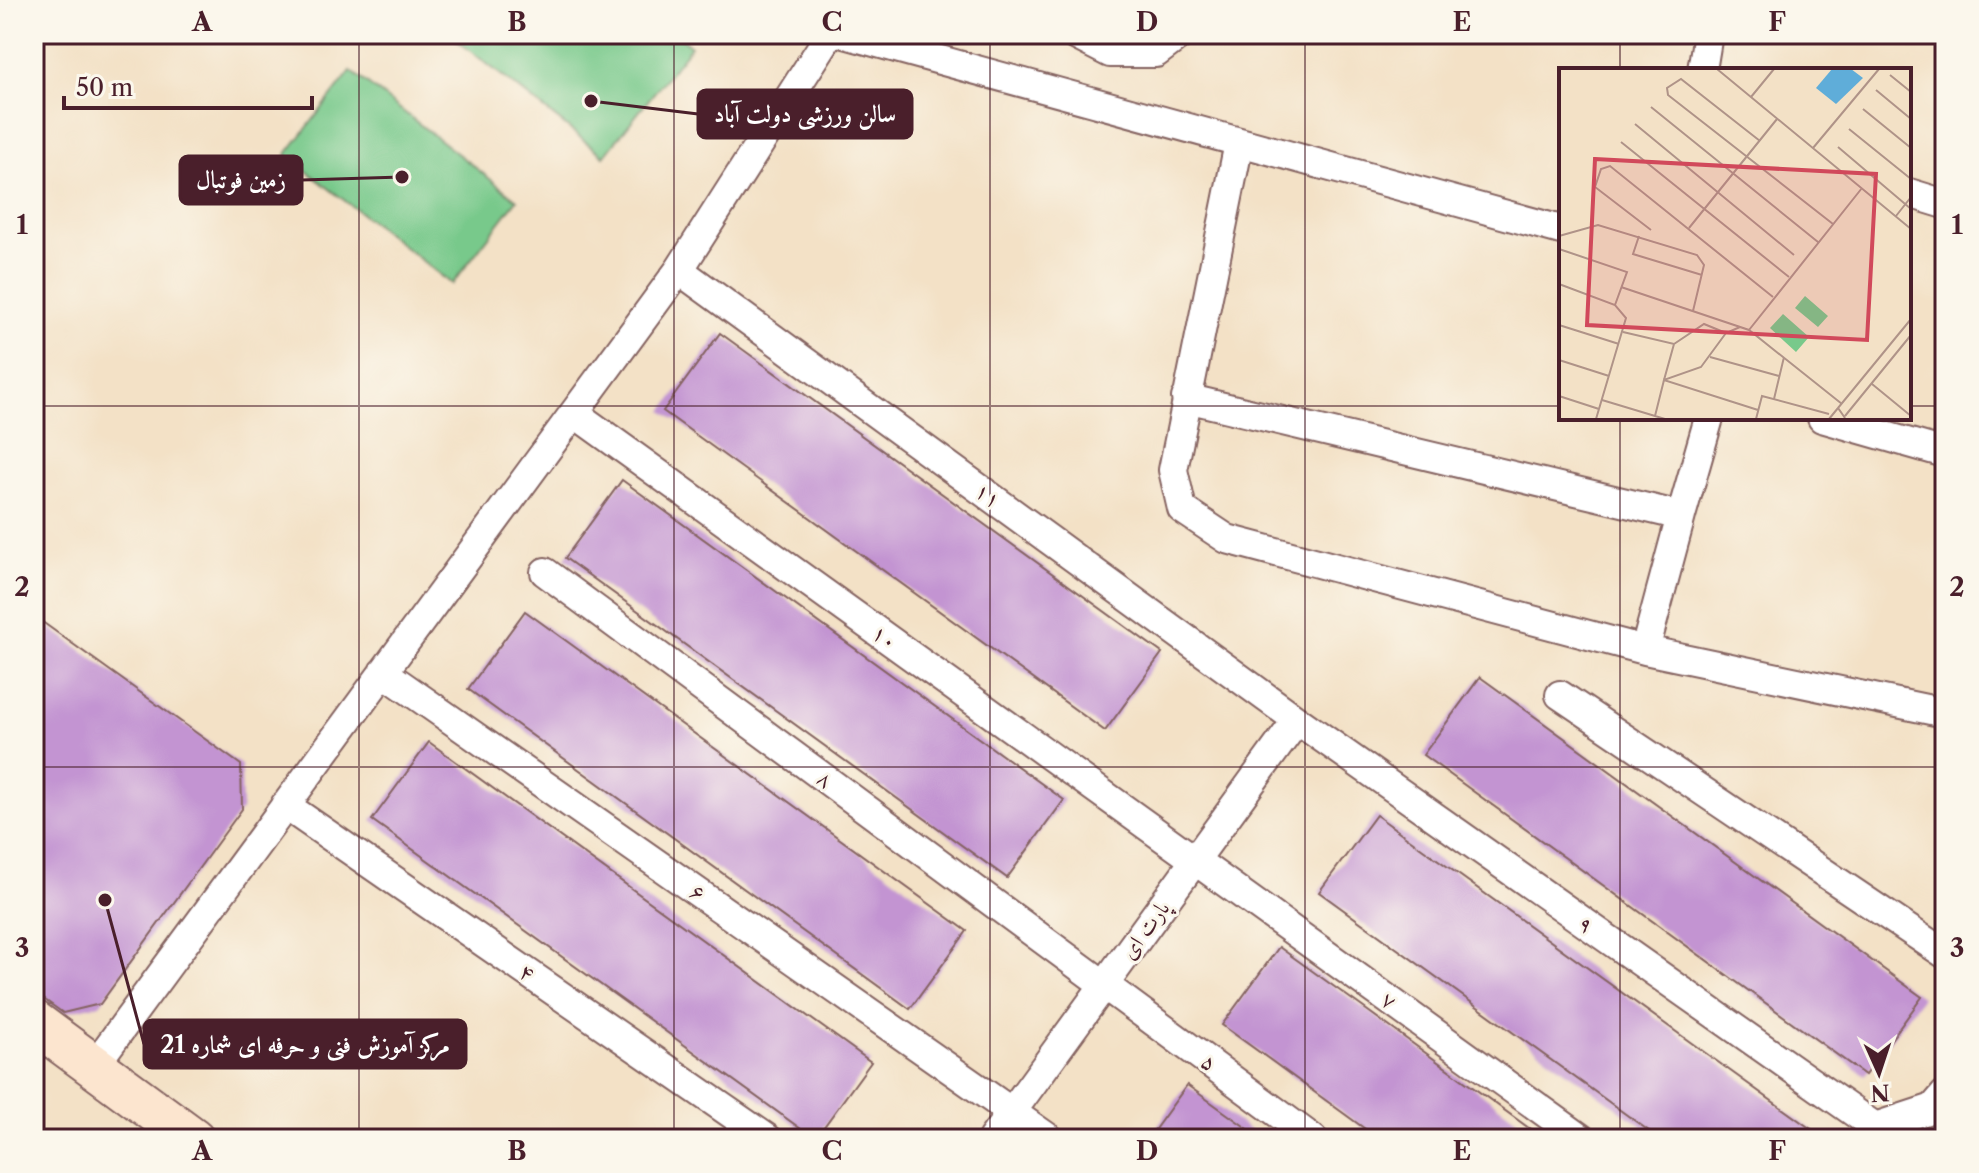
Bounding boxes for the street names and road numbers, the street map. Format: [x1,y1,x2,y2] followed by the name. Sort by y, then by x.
[970,477,1006,513] street label: ۱۱
[867,619,903,655] street label: ۱۰
[812,764,838,794] street label: ۸
[685,877,711,907] street label: ۶
[1115,894,1179,966] street label: پارت ای
[1573,909,1599,939] street label: ۹
[514,957,540,987] street label: ۴
[1376,985,1402,1015] street label: ۷
[1196,1047,1222,1077] street label: ۵

